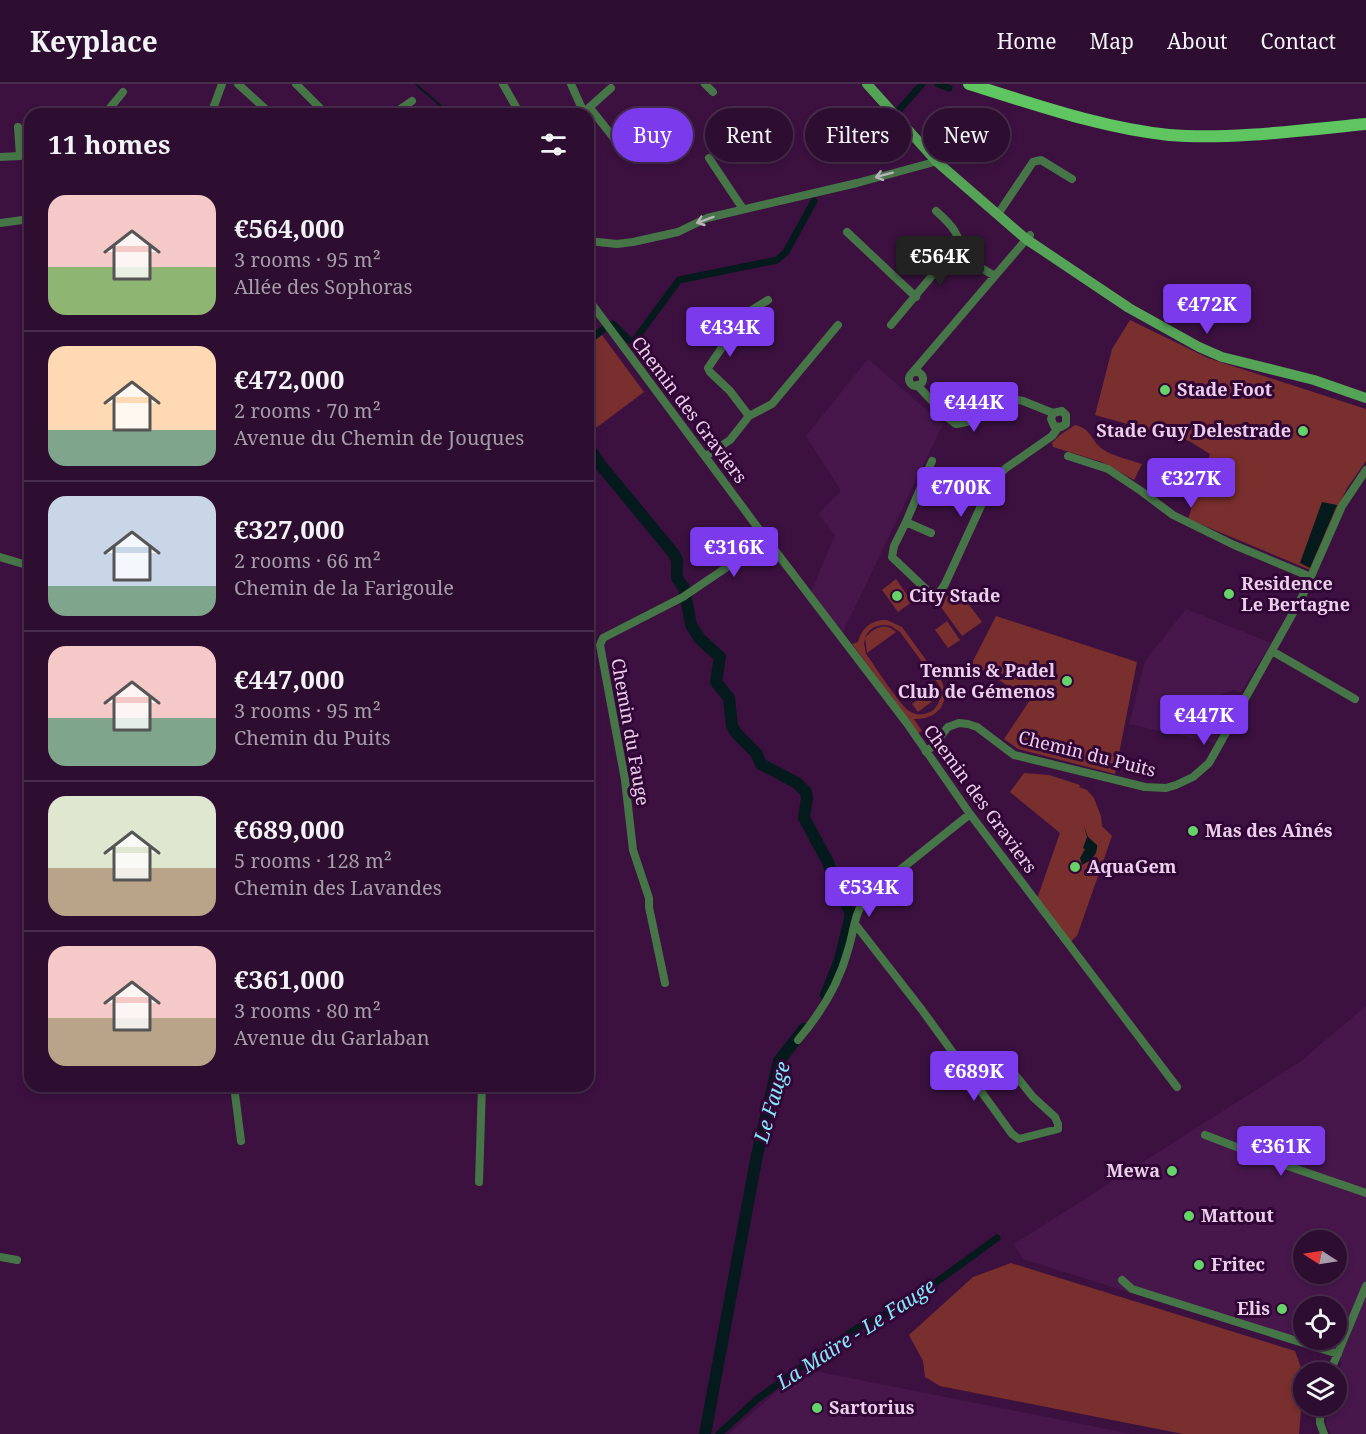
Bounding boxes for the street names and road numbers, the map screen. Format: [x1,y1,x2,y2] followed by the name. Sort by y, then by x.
[627,331,753,488] street label: Chemin des Graviers
[606,656,656,807] street label: Chemin du Fauge
[919,719,1043,878] street label: Chemin des Graviers
[1016,724,1158,782] street label: Chemin du Puits

